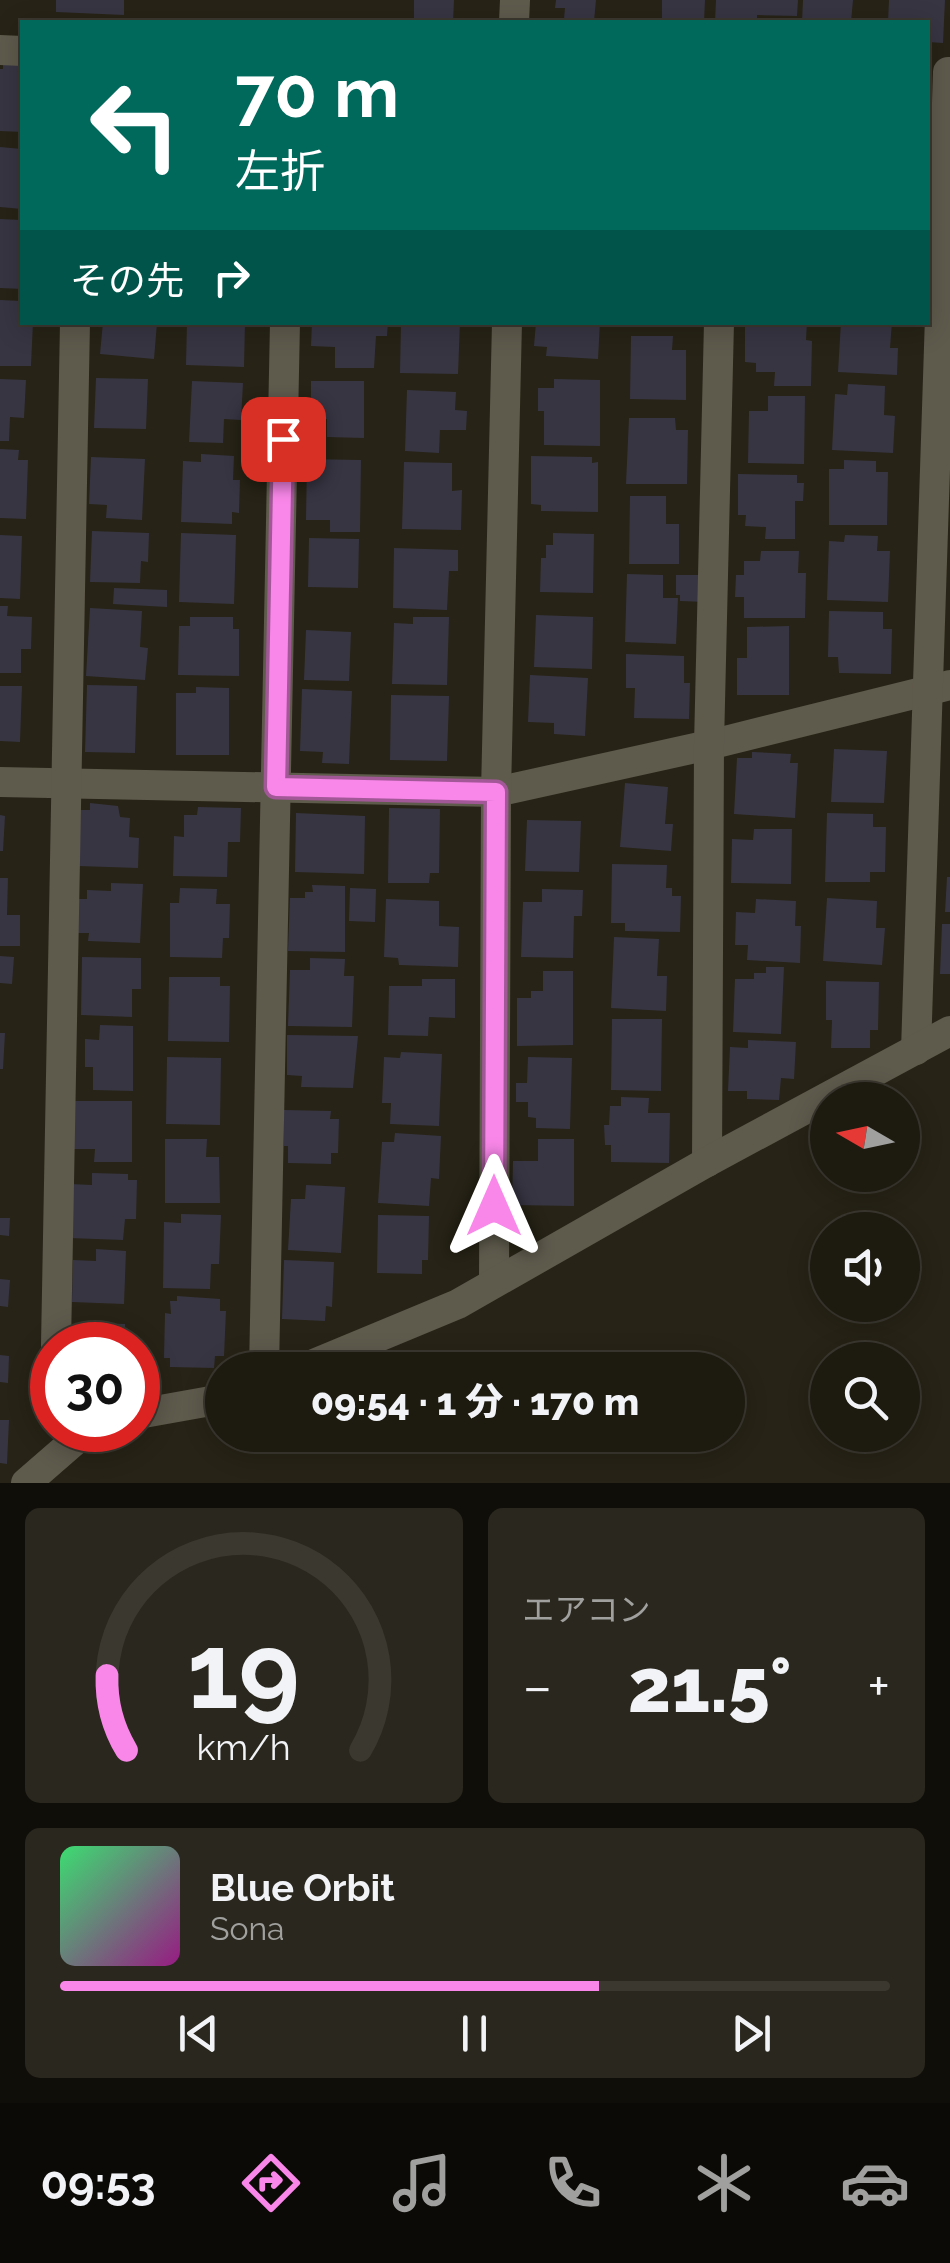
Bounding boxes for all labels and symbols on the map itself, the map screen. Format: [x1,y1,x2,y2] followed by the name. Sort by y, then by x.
[241,397,326,482] pin
[810,1082,920,1192] north arrow
[442,1154,546,1258] position arrow
[30,1322,160,1452] speed limit sign: 30

